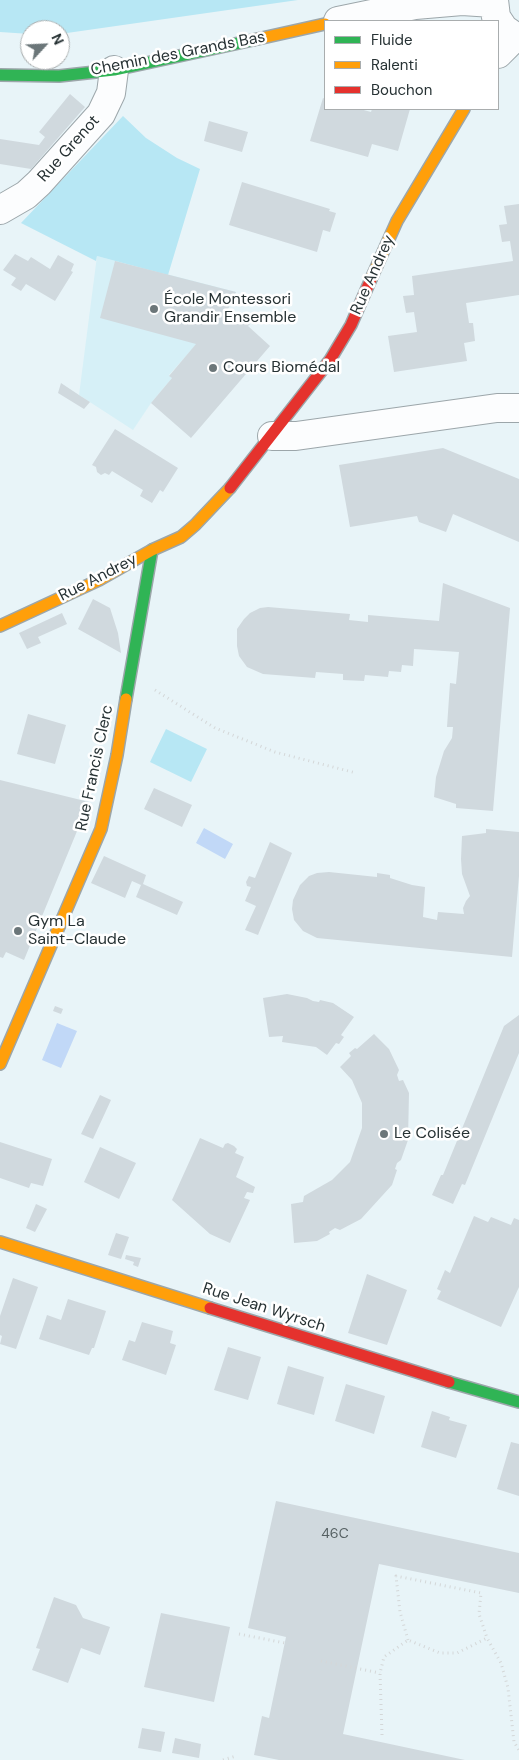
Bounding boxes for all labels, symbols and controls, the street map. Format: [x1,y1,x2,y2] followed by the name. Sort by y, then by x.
[20,20,70,70] north arrow
[324,20,499,110] legend
[89,28,267,80] street label: Chemin des Grands Bas
[371,30,413,50] text: Fluide
[47,31,68,48] text: N
[371,55,418,75] text: Ralenti
[371,80,432,100] text: Bouchon
[34,112,104,186] street label: Rue Grenot
[347,232,399,318] street label: Rue Andrey
[164,290,296,328] place label: École Montessori Grandir Ensemble
[148,303,160,315] marker: École Montessori Grandir Ensemble
[223,358,340,378] place label: Cours Biomédal
[207,362,219,374] marker: Cours Biomédal
[56,550,140,606] street label: Rue Andrey
[72,703,118,833] street label: Rue Francis Clerc
[28,912,126,950] place label: Gym La Saint-Claude
[12,925,24,937] marker: Gym La Saint-Claude
[394,1124,470,1144] place label: Le Colisée
[378,1128,390,1140] marker: Le Colisée
[200,1279,328,1337] street label: Rue Jean Wyrsch
[321,1526,349,1542] house number: 46C

